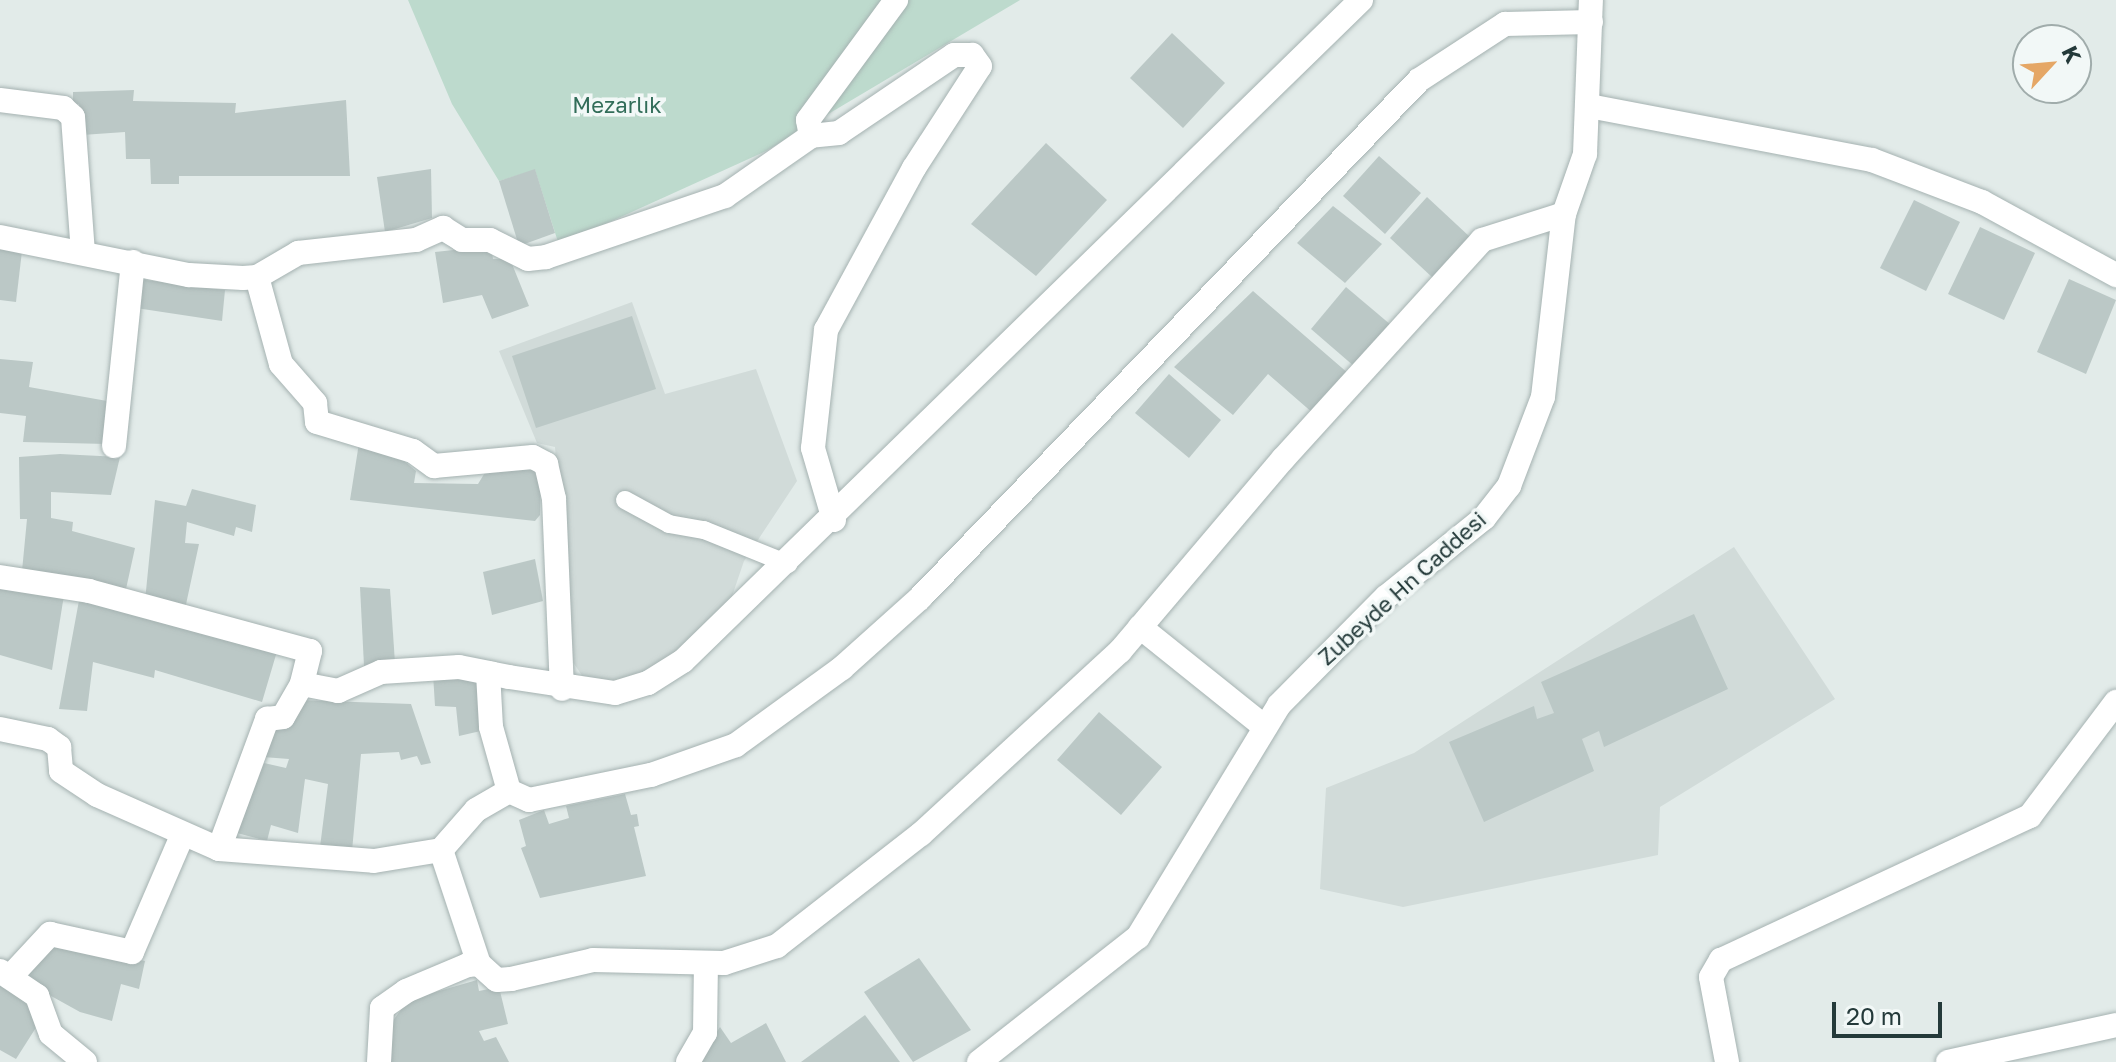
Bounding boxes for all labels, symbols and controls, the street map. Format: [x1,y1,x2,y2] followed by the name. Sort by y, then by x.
[2012,24,2092,104] north arrow
[2057,41,2088,67] text: K
[572,92,662,118] park label: Mezarlık
[1313,506,1491,670] street label: Zubeyde Hn Caddesi
[1836,986,1946,1036] scale bar
[1846,1001,1902,1030] text: 20 m

